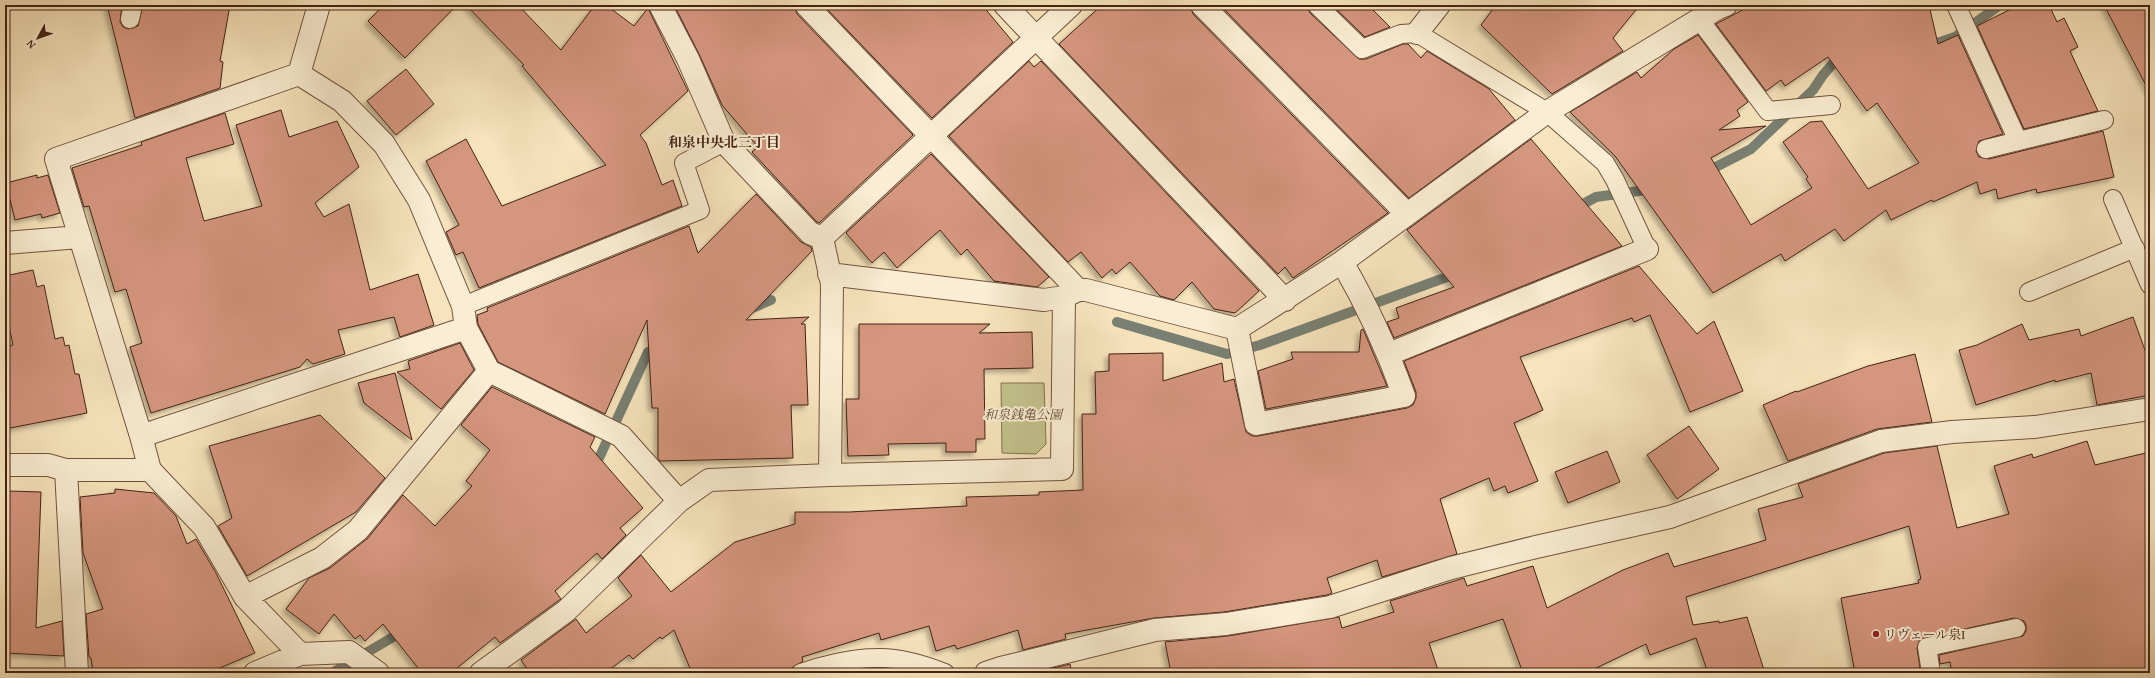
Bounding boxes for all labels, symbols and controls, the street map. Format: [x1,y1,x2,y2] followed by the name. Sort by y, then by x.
[18,18,58,58] north arrow
[22,36,39,53] text: N
[668,132,780,152] district label: 和泉中央北三丁目
[984,405,1064,424] park label: 和泉銭亀公園
[1884,625,1965,644] place label: リヴェール泉I
[1871,629,1881,639] marker: リヴェール泉I

